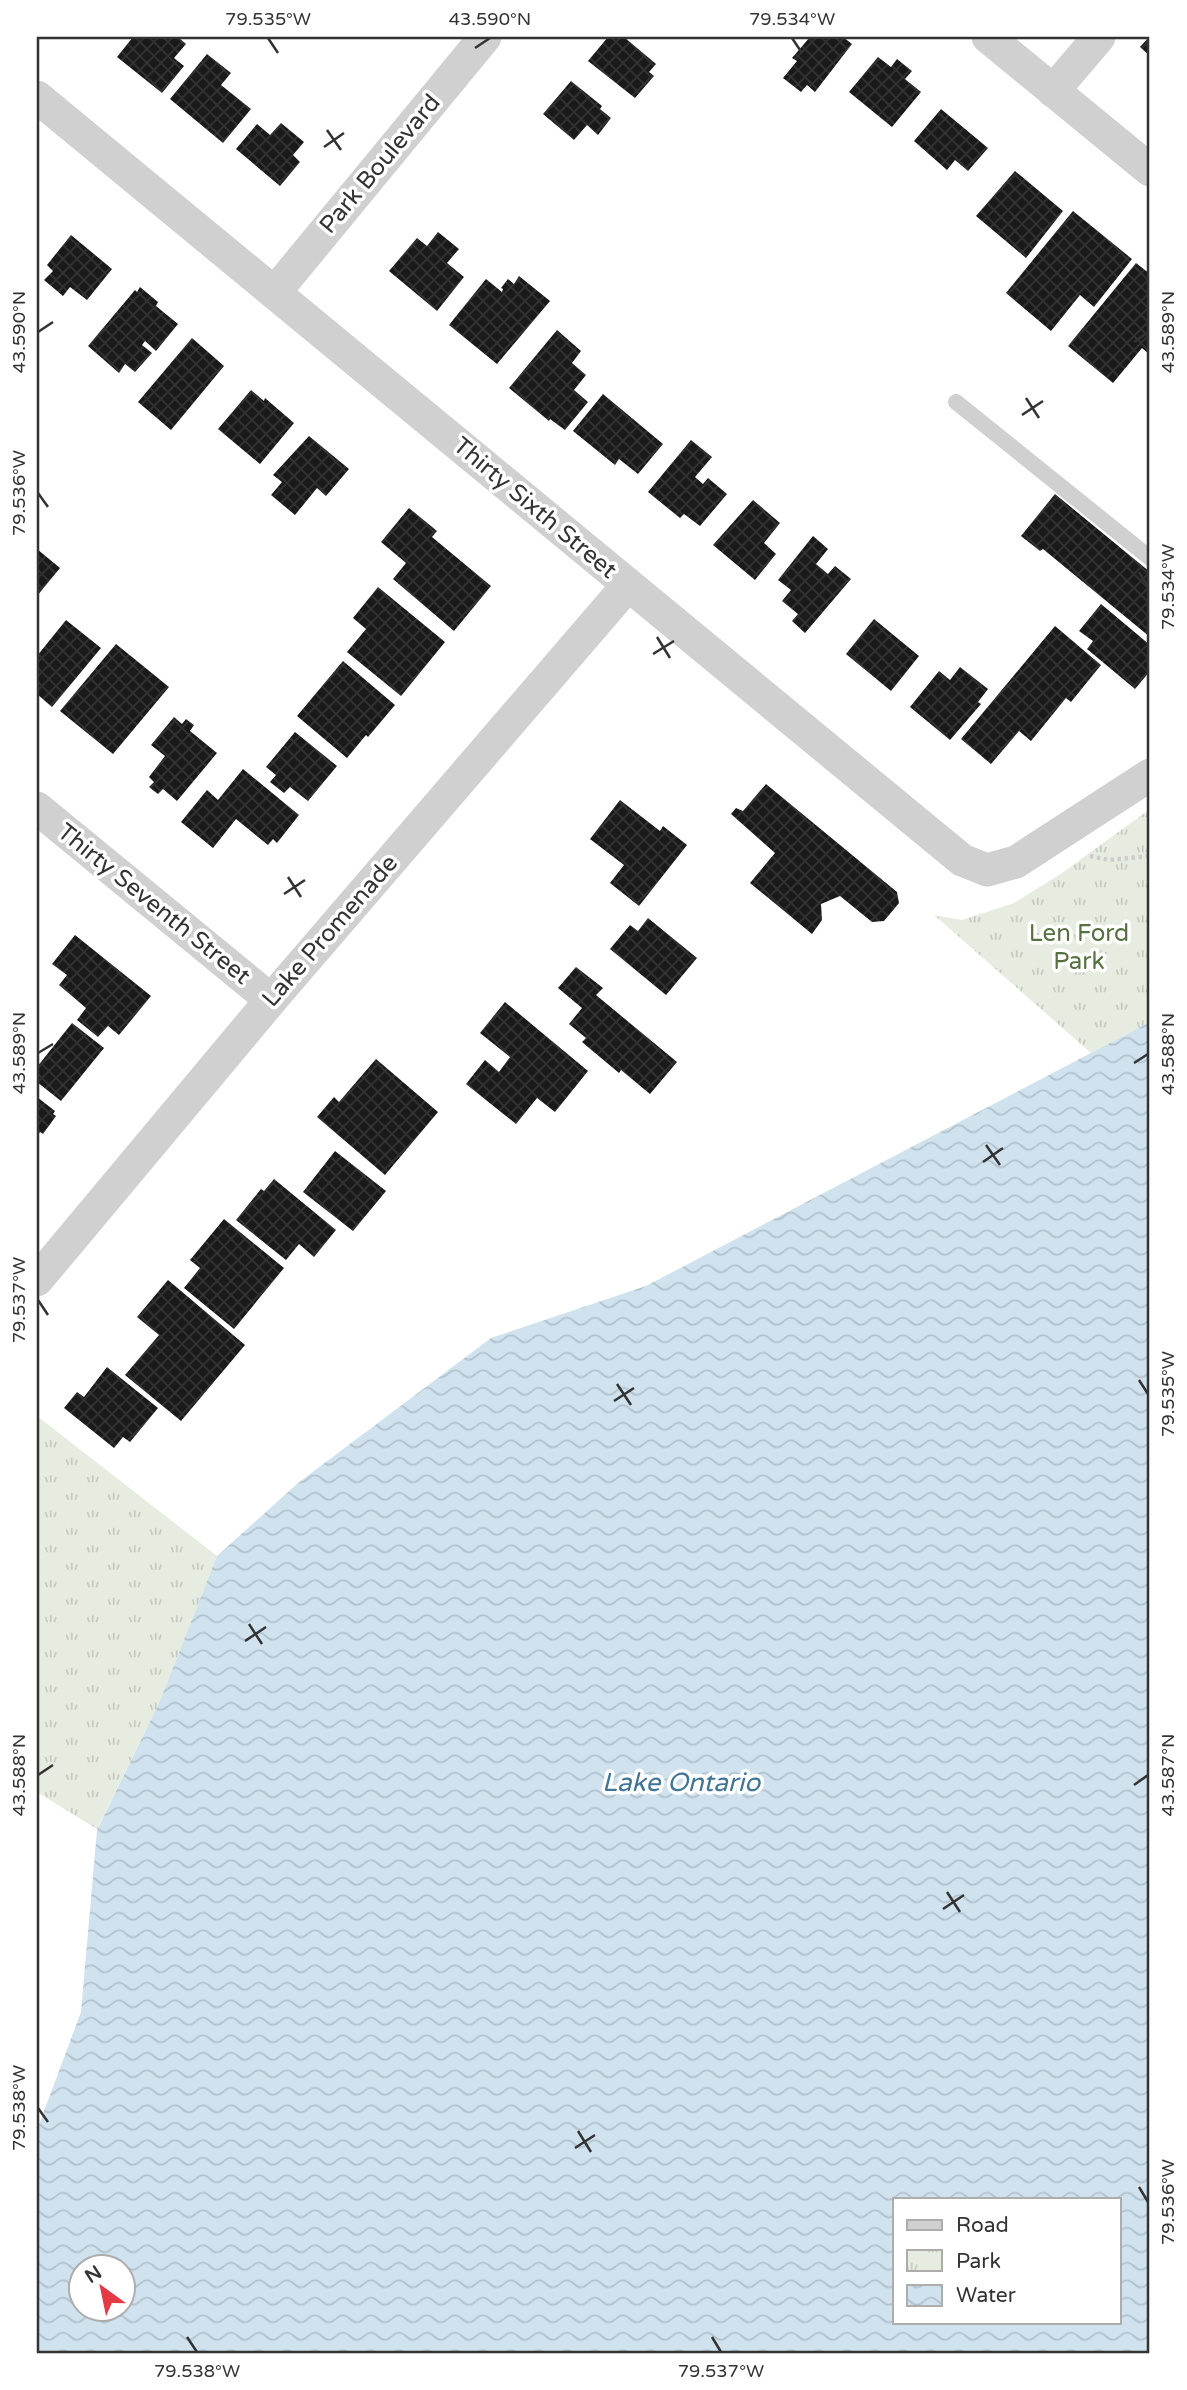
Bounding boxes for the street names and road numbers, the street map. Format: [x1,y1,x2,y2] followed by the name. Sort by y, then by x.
[313,89,447,239] street label: Park Boulevard
[447,431,623,585] street label: Thirty Sixth Street
[52,817,256,991] street label: Thirty Seventh Street
[256,849,404,1013] street label: Lake Promenade

